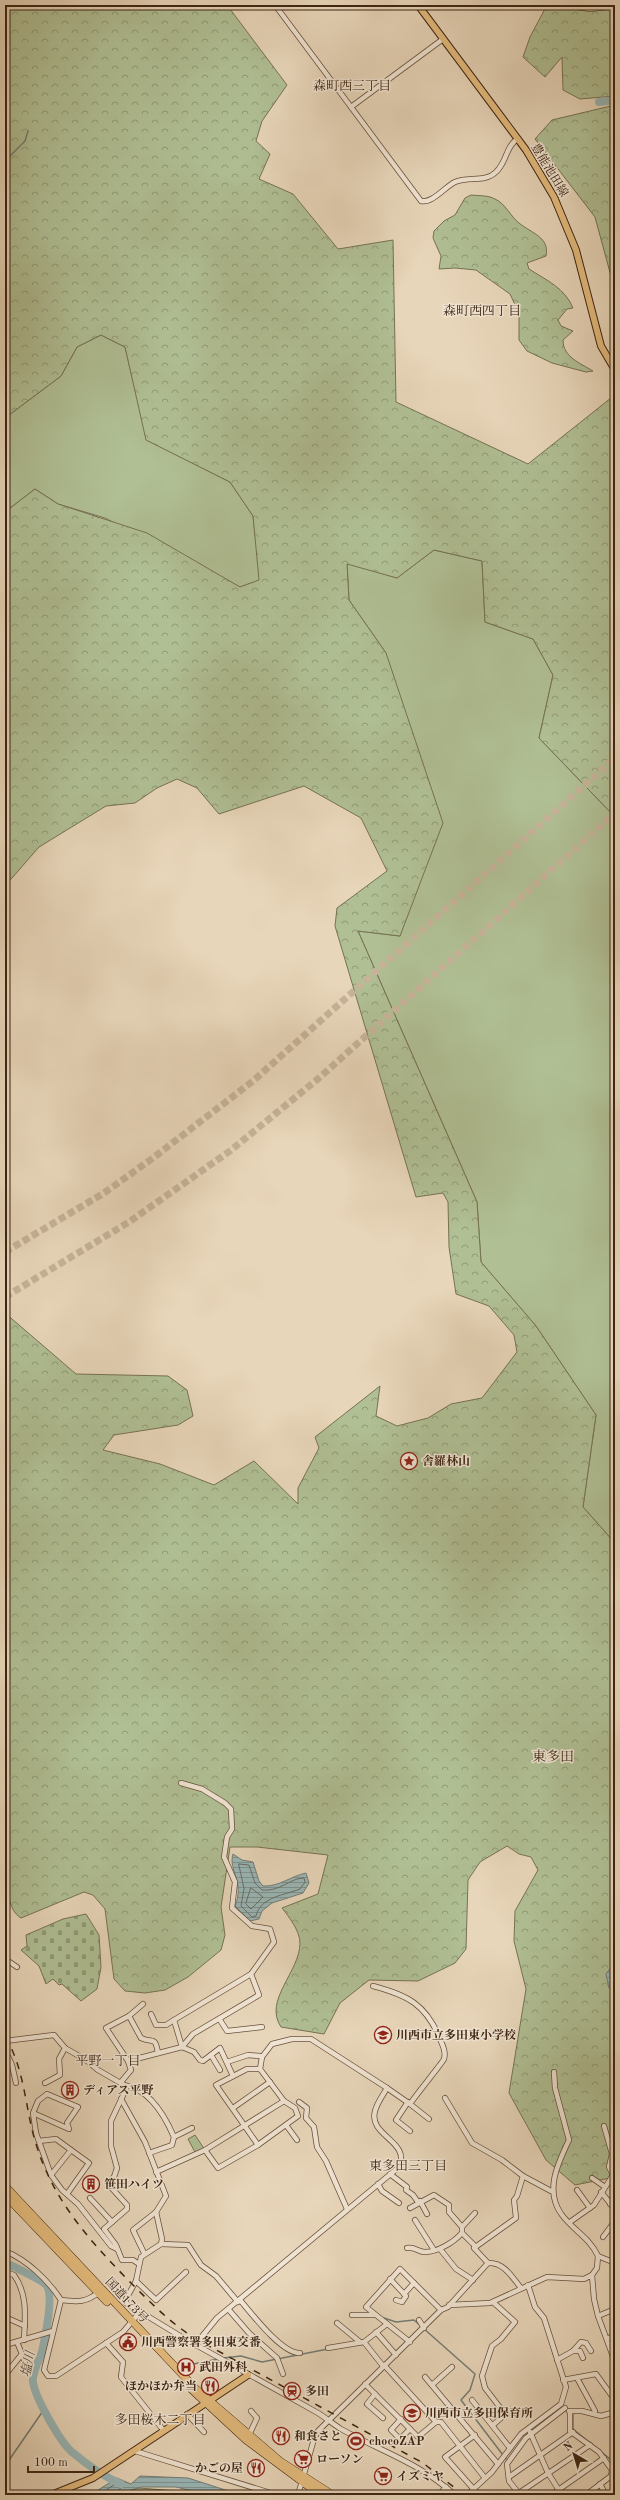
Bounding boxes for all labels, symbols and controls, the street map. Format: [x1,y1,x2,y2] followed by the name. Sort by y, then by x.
[313,79,391,93] district label: 森町西三丁目
[529,141,571,199] street label: 豊能池田線
[443,304,521,318] district label: 森町西四丁目
[399,1451,419,1471] place icon: 舎羅林山
[422,1454,470,1468] place label: 舎羅林山
[532,1749,574,1764] district label: 東多田
[373,2025,393,2045] school or university icon: 川西市立多田東小学校
[396,2028,516,2042] place label: 川西市立多田東小学校
[75,2054,141,2068] district label: 平野一丁目
[60,2080,80,2100] building icon: ディアス平野
[83,2083,154,2097] place label: ディアス平野
[369,2159,447,2173] district label: 東多田三丁目
[81,2174,101,2194] building icon: 笹田ハイツ
[104,2177,164,2191] place label: 笹田ハイツ
[102,2274,152,2326] street label: 国道173号
[118,2332,138,2352] public building icon: 川西警察署多田東交番
[141,2335,261,2349] place label: 川西警察署多田東交番
[18,2348,38,2378] water label: 塩川
[176,2357,196,2377] hospital icon: 武田外科
[199,2360,248,2374] place label: 武田外科
[200,2376,220,2396] restaurant icon: ほかほか弁当
[125,2379,197,2393] place label: ほかほか弁当
[282,2381,302,2401] station icon: 多田
[305,2384,329,2398] place label: 多田
[402,2403,422,2423] school or university icon: 川西市立多田保育所
[425,2406,533,2420] place label: 川西市立多田保育所
[114,2413,206,2427] district label: 多田桜木二丁目
[271,2426,291,2446] restaurant icon: 和食さと
[294,2429,342,2443] place label: 和食さと
[346,2431,366,2451] sports icon: chocoZAP
[554,2434,594,2474] north arrow
[369,2436,424,2448] place label: chocoZAP
[562,2440,576,2454] text: N
[28,2448,94,2474] scale bar
[293,2449,313,2469] supermarket icon: ローソン
[316,2454,364,2466] place label: ローソン
[34,2457,68,2469] text: 100 m
[246,2458,266,2478] restaurant icon: かごの屋
[195,2461,243,2475] place label: かごの屋
[373,2466,393,2486] supermarket icon: イズミヤ
[396,2469,444,2483] place label: イズミヤ

